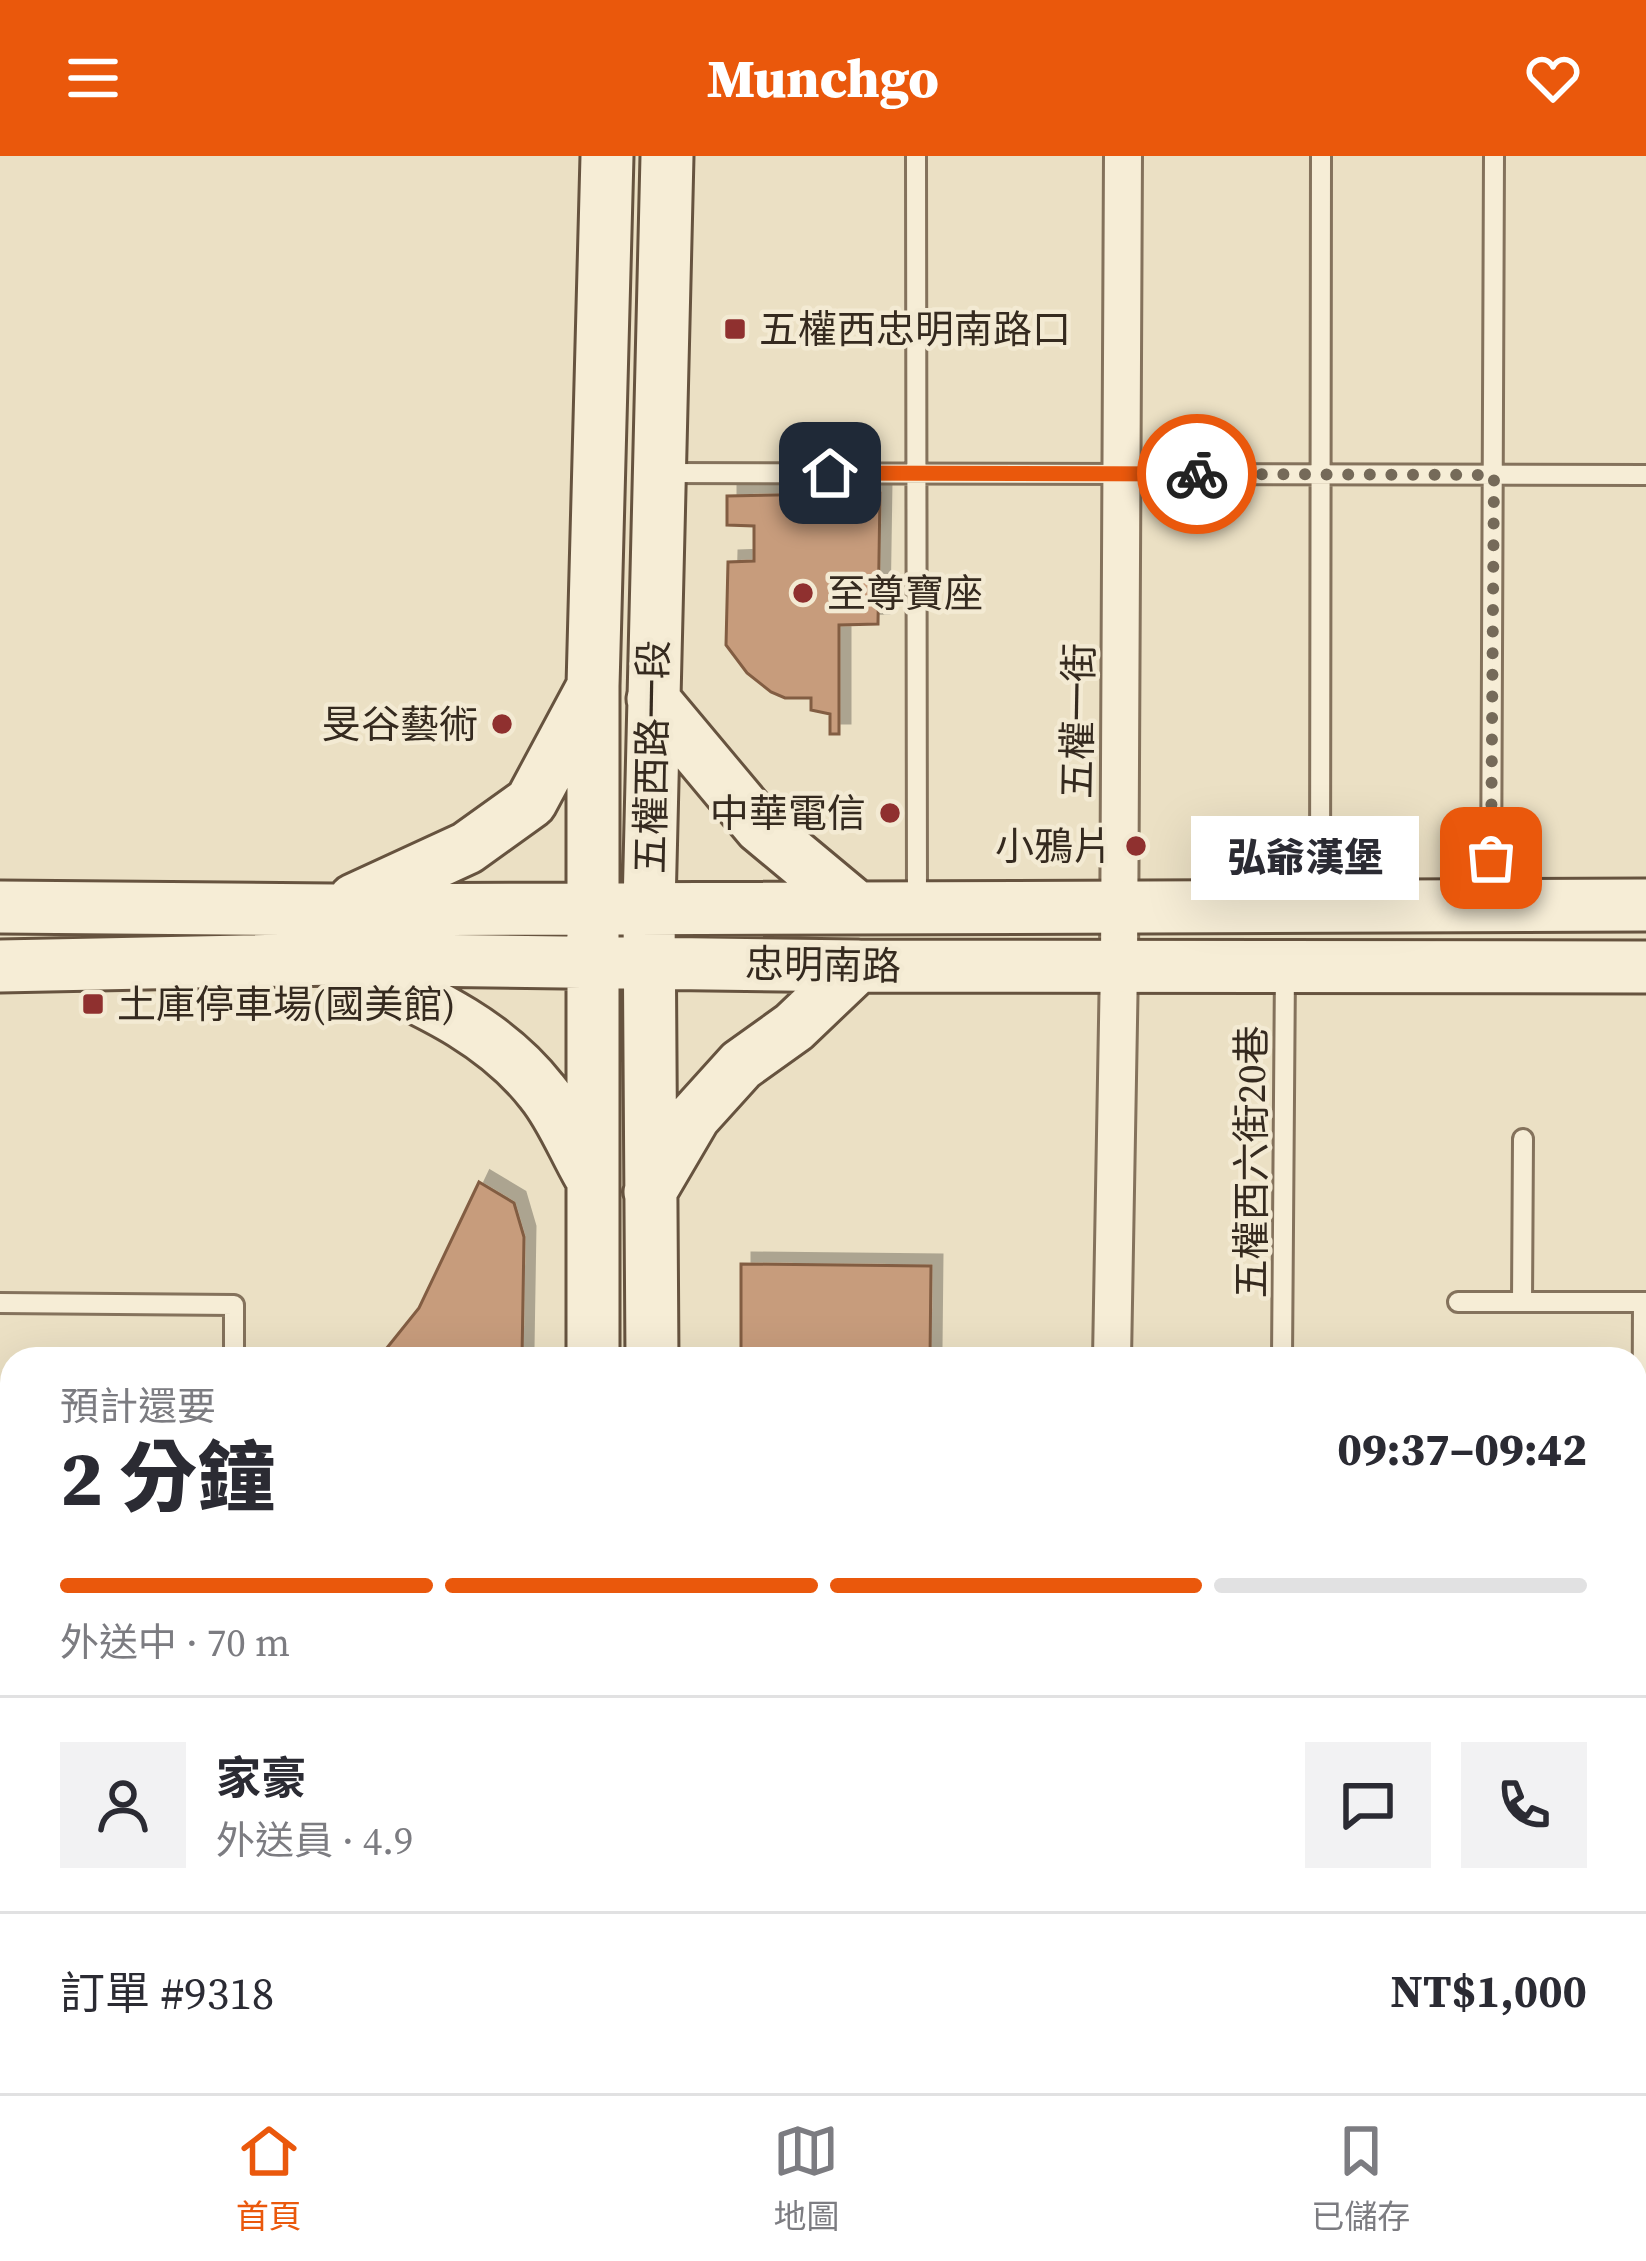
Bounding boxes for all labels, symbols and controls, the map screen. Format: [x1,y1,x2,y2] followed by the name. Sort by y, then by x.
[707,41,939,115] text: Munchgo
[60,45,126,111] icon: menu
[1520,45,1586,111] icon: heart
[759,303,1071,356] place label: 五權西忠明南路口
[722,316,748,342] marker: 五權西忠明南路口
[1137,414,1257,534] courier
[779,422,881,524] pin
[797,440,863,506] icon: home
[1164,441,1230,507] icon: bike
[827,567,983,620] place label: 至尊寶座
[790,580,816,606] marker: 至尊寶座
[623,640,681,874] street label: 五權西路一段
[1050,643,1106,799] street label: 五權一街
[322,698,478,751] place label: 旻谷藝術
[489,711,515,737] marker: 旻谷藝術
[710,787,866,840] place label: 中華電信
[877,800,903,826] marker: 中華電信
[1440,807,1542,909] pin
[1191,816,1419,900] callout: 弘爺漢堡
[995,820,1112,873] place label: 小鴉片
[1458,825,1524,891] icon: bag
[1227,831,1383,884] text: 弘爺漢堡
[1123,833,1149,859] marker: 小鴉片
[745,937,901,993] street label: 忠明南路
[117,978,455,1031] place label: 土庫停車場(國美館)
[80,991,106,1017] marker: 土庫停車場(國美館)
[1225,1025,1278,1299] street label: 五權西六街20巷
[60,1380,216,1433] text: 預計還要
[1337,1418,1587,1480] text: 09:37–09:42
[60,1424,275,1531] text: 2 分鐘
[60,1616,290,1669] text: 外送中 · 70 m
[60,1742,186,1868] button: person
[1305,1742,1431,1868] button: chat
[1461,1742,1587,1868] button: phone
[216,1747,306,1809] text: 家豪
[216,1814,414,1867] text: 外送員 · 4.9
[1390,1960,1587,2022] text: NT$1,000
[60,1962,274,2024] text: 訂單 #9318
[236,2118,302,2239] tab: 首頁
[773,2118,839,2239] tab: 地圖
[1311,2118,1410,2239] tab: 已儲存

